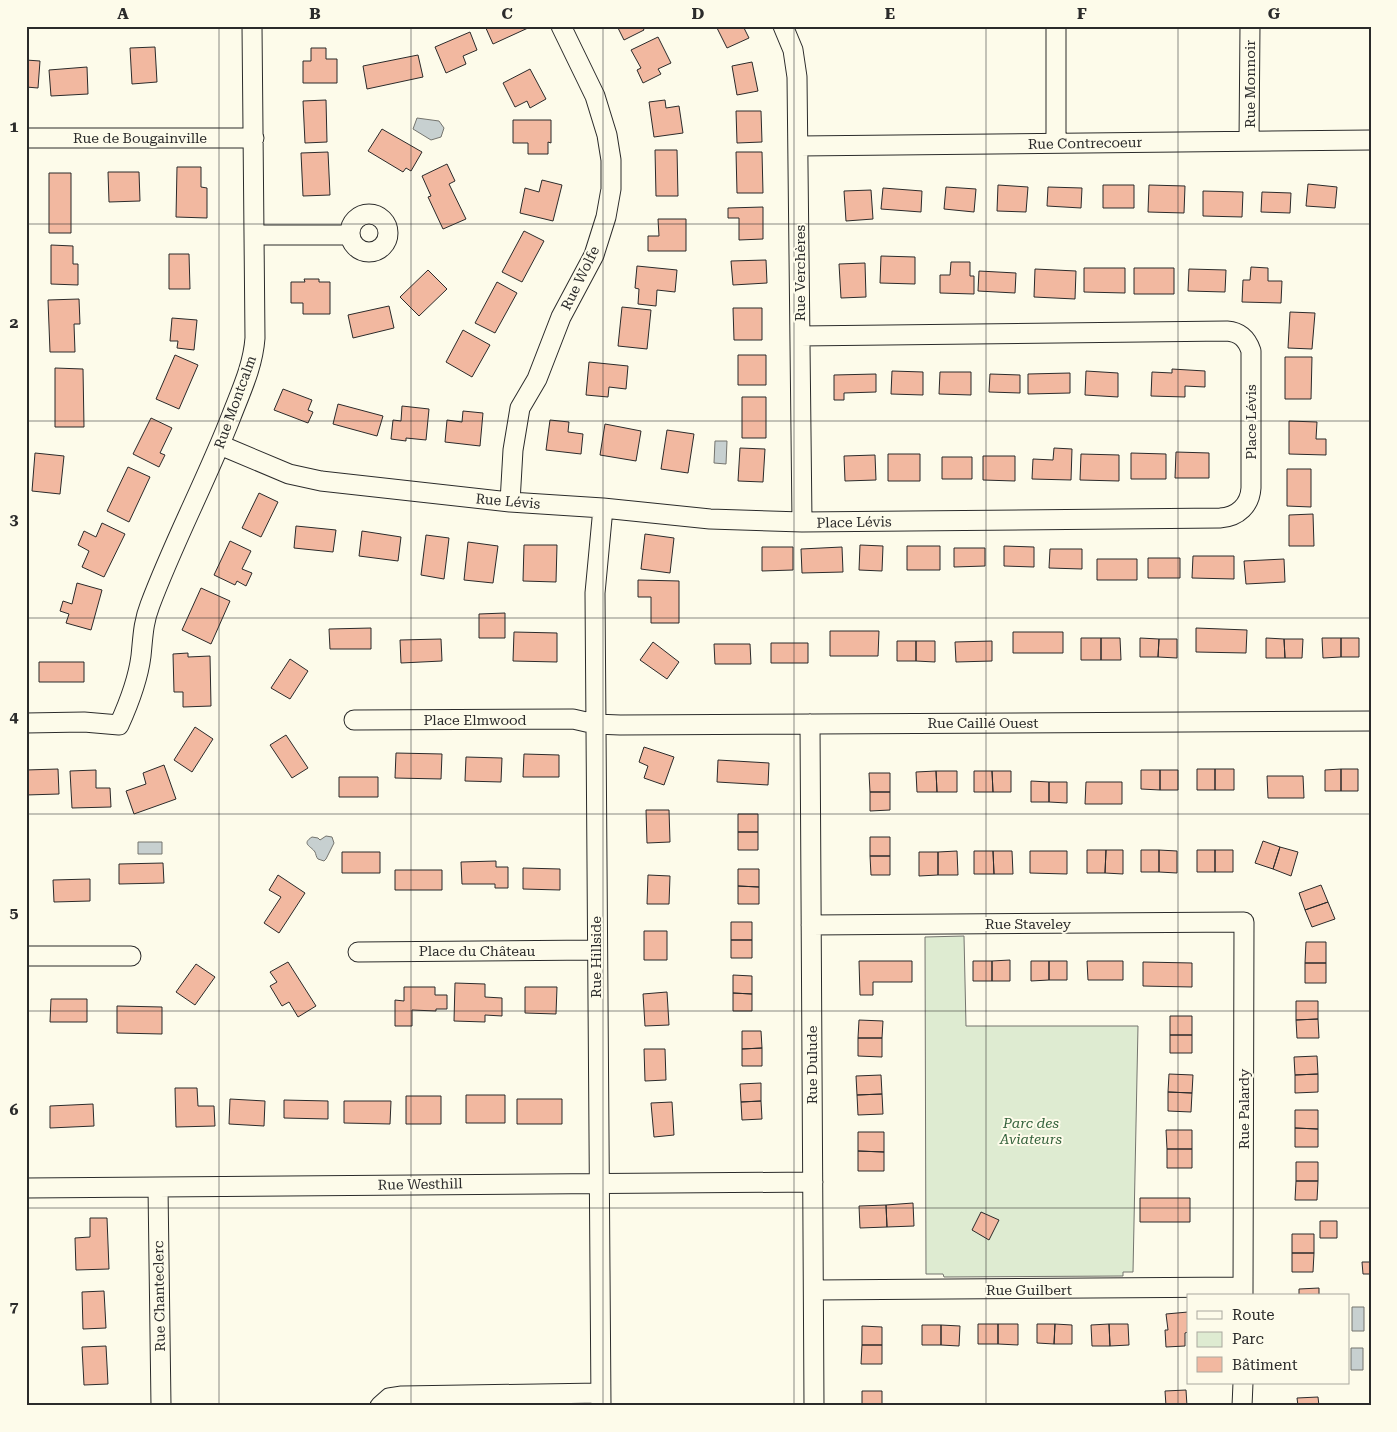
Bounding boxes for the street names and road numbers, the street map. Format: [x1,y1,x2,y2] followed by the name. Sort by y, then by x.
[1242,40,1258,128] street label: Rue Monnoir
[73,130,207,146] street label: Rue de Bougainville
[1028,134,1143,152] street label: Rue Contrecoeur
[792,225,808,321] street label: Rue Verchères
[558,243,602,313] street label: Rue Wolfe
[211,353,259,451] street label: Rue Montcalm
[1243,384,1259,460] street label: Place Lévis
[475,490,541,512] street label: Rue Lévis
[816,513,892,531] street label: Place Lévis
[423,712,527,728] street label: Place Elmwood
[928,715,1038,731] street label: Rue Caillé Ouest
[588,916,604,998] street label: Rue Hillside
[985,916,1072,932] street label: Rue Staveley
[419,943,535,959] street label: Place du Château
[804,1025,820,1104] street label: Rue Dulude
[1236,1068,1252,1149] street label: Rue Palardy
[377,1175,463,1193] street label: Rue Westhill
[150,1240,168,1352] street label: Rue Chanteclerc
[986,1282,1072,1298] street label: Rue Guilbert

